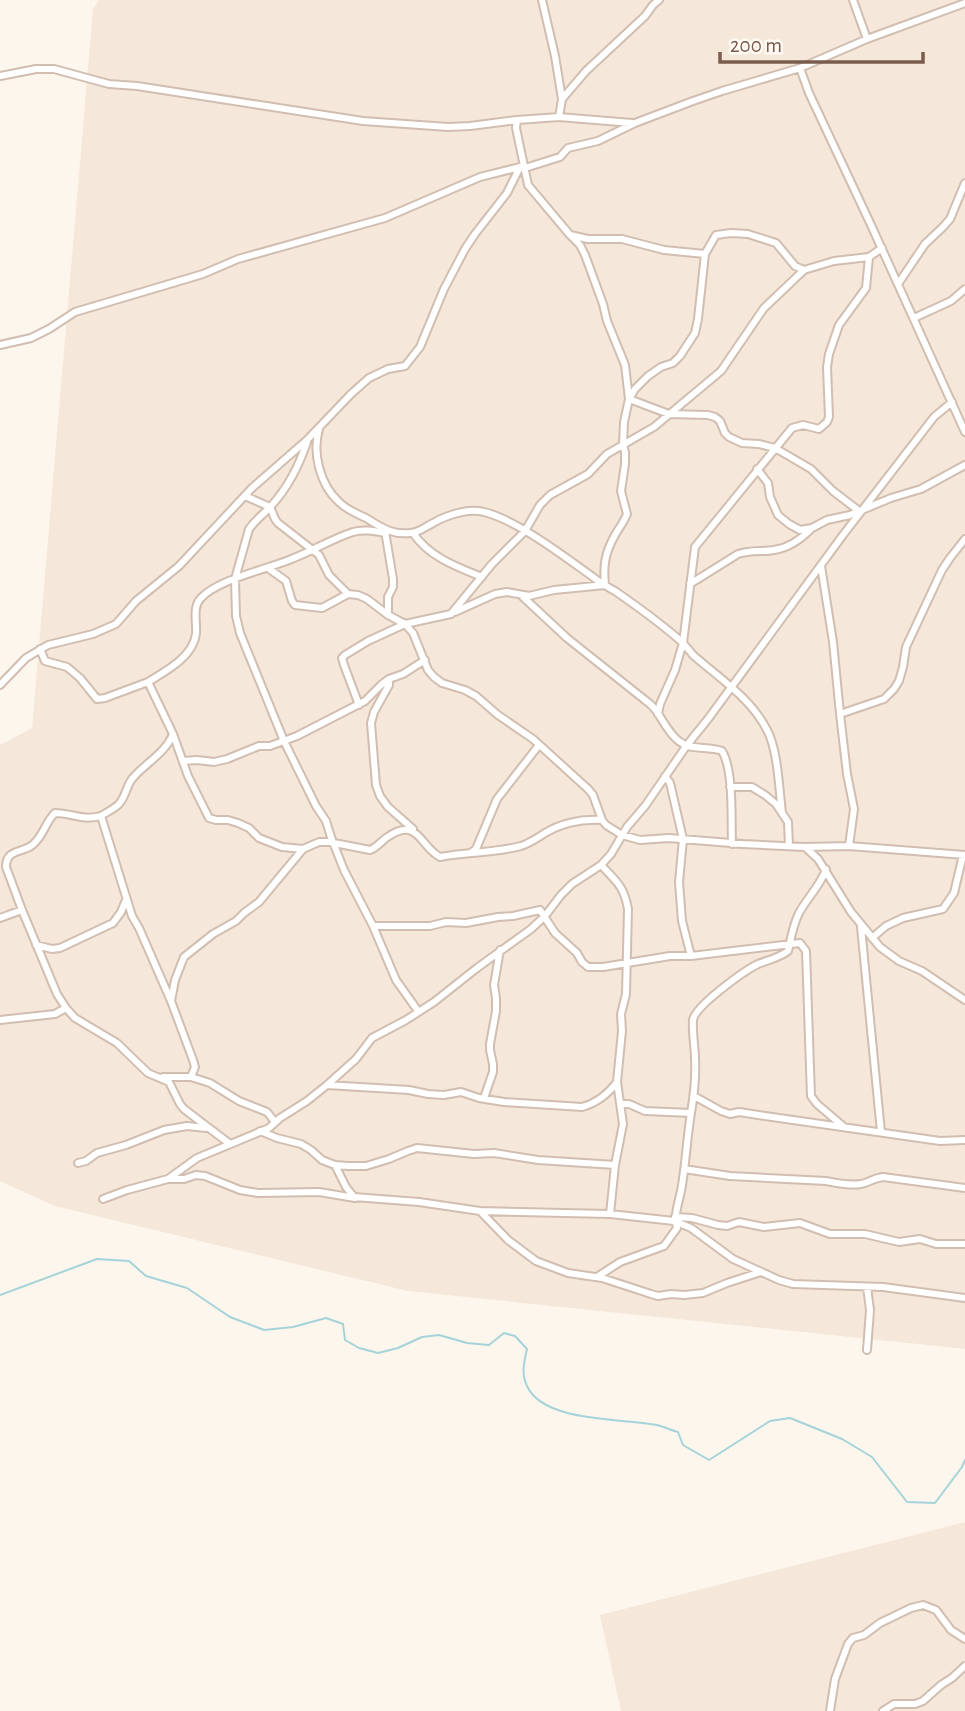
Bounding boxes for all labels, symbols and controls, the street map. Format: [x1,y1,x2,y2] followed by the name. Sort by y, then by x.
[720,21,923,65] scale bar
[730,35,782,56] text: 200 m

